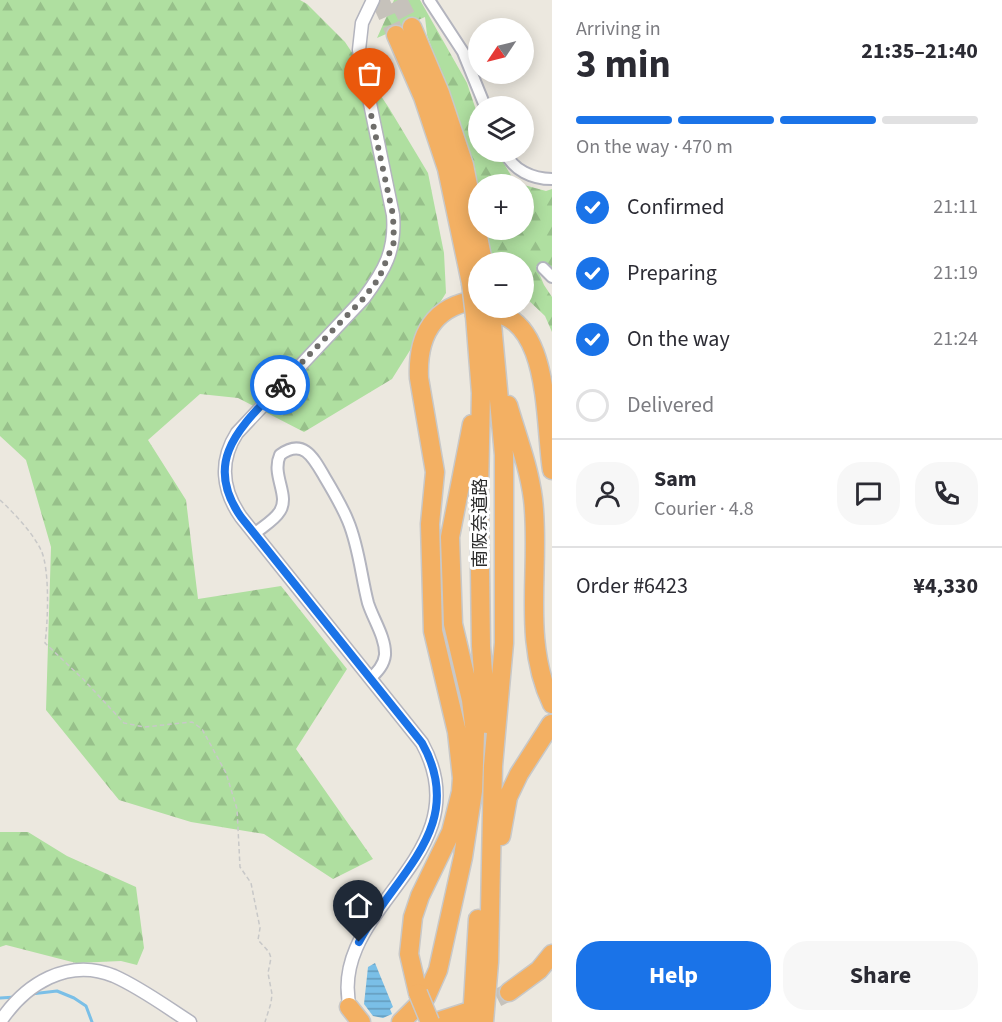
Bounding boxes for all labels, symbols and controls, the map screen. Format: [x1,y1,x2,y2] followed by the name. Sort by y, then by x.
[576,15,661,43] text: Arriving in
[468,18,534,84] north arrow
[468,18,534,318] map controls
[861,35,978,67] text: 21:35–21:40
[576,37,671,93] text: 3 min
[344,48,395,110] pin
[353,57,386,90] icon: bag
[468,96,534,162] button: layers
[576,133,733,161] text: On the way · 470 m
[468,174,534,240] button: +
[576,191,609,224] icon: check
[627,191,724,223] text: Confirmed
[933,193,978,221] text: 21:11
[468,252,534,318] button: −
[576,257,609,290] icon: check
[627,257,717,289] text: Preparing
[933,259,978,287] text: 21:19
[576,323,609,356] icon: check
[627,323,730,355] text: On the way
[933,325,978,353] text: 21:24
[250,355,310,415] courier
[264,369,297,402] icon: bike
[627,389,714,421] text: Delivered
[576,462,639,525] button: person
[837,462,900,525] button: chat
[915,462,978,525] button: phone
[654,463,697,495] text: Sam
[468,478,493,568] street label: 南阪奈道路
[654,495,754,523] text: Courier · 4.8
[576,570,688,602] text: Order #6423
[913,570,978,602] text: ¥4,330
[333,880,384,942] pin
[342,889,375,922] icon: home
[576,941,771,1010] button: Help
[783,941,978,1010] button: Share

